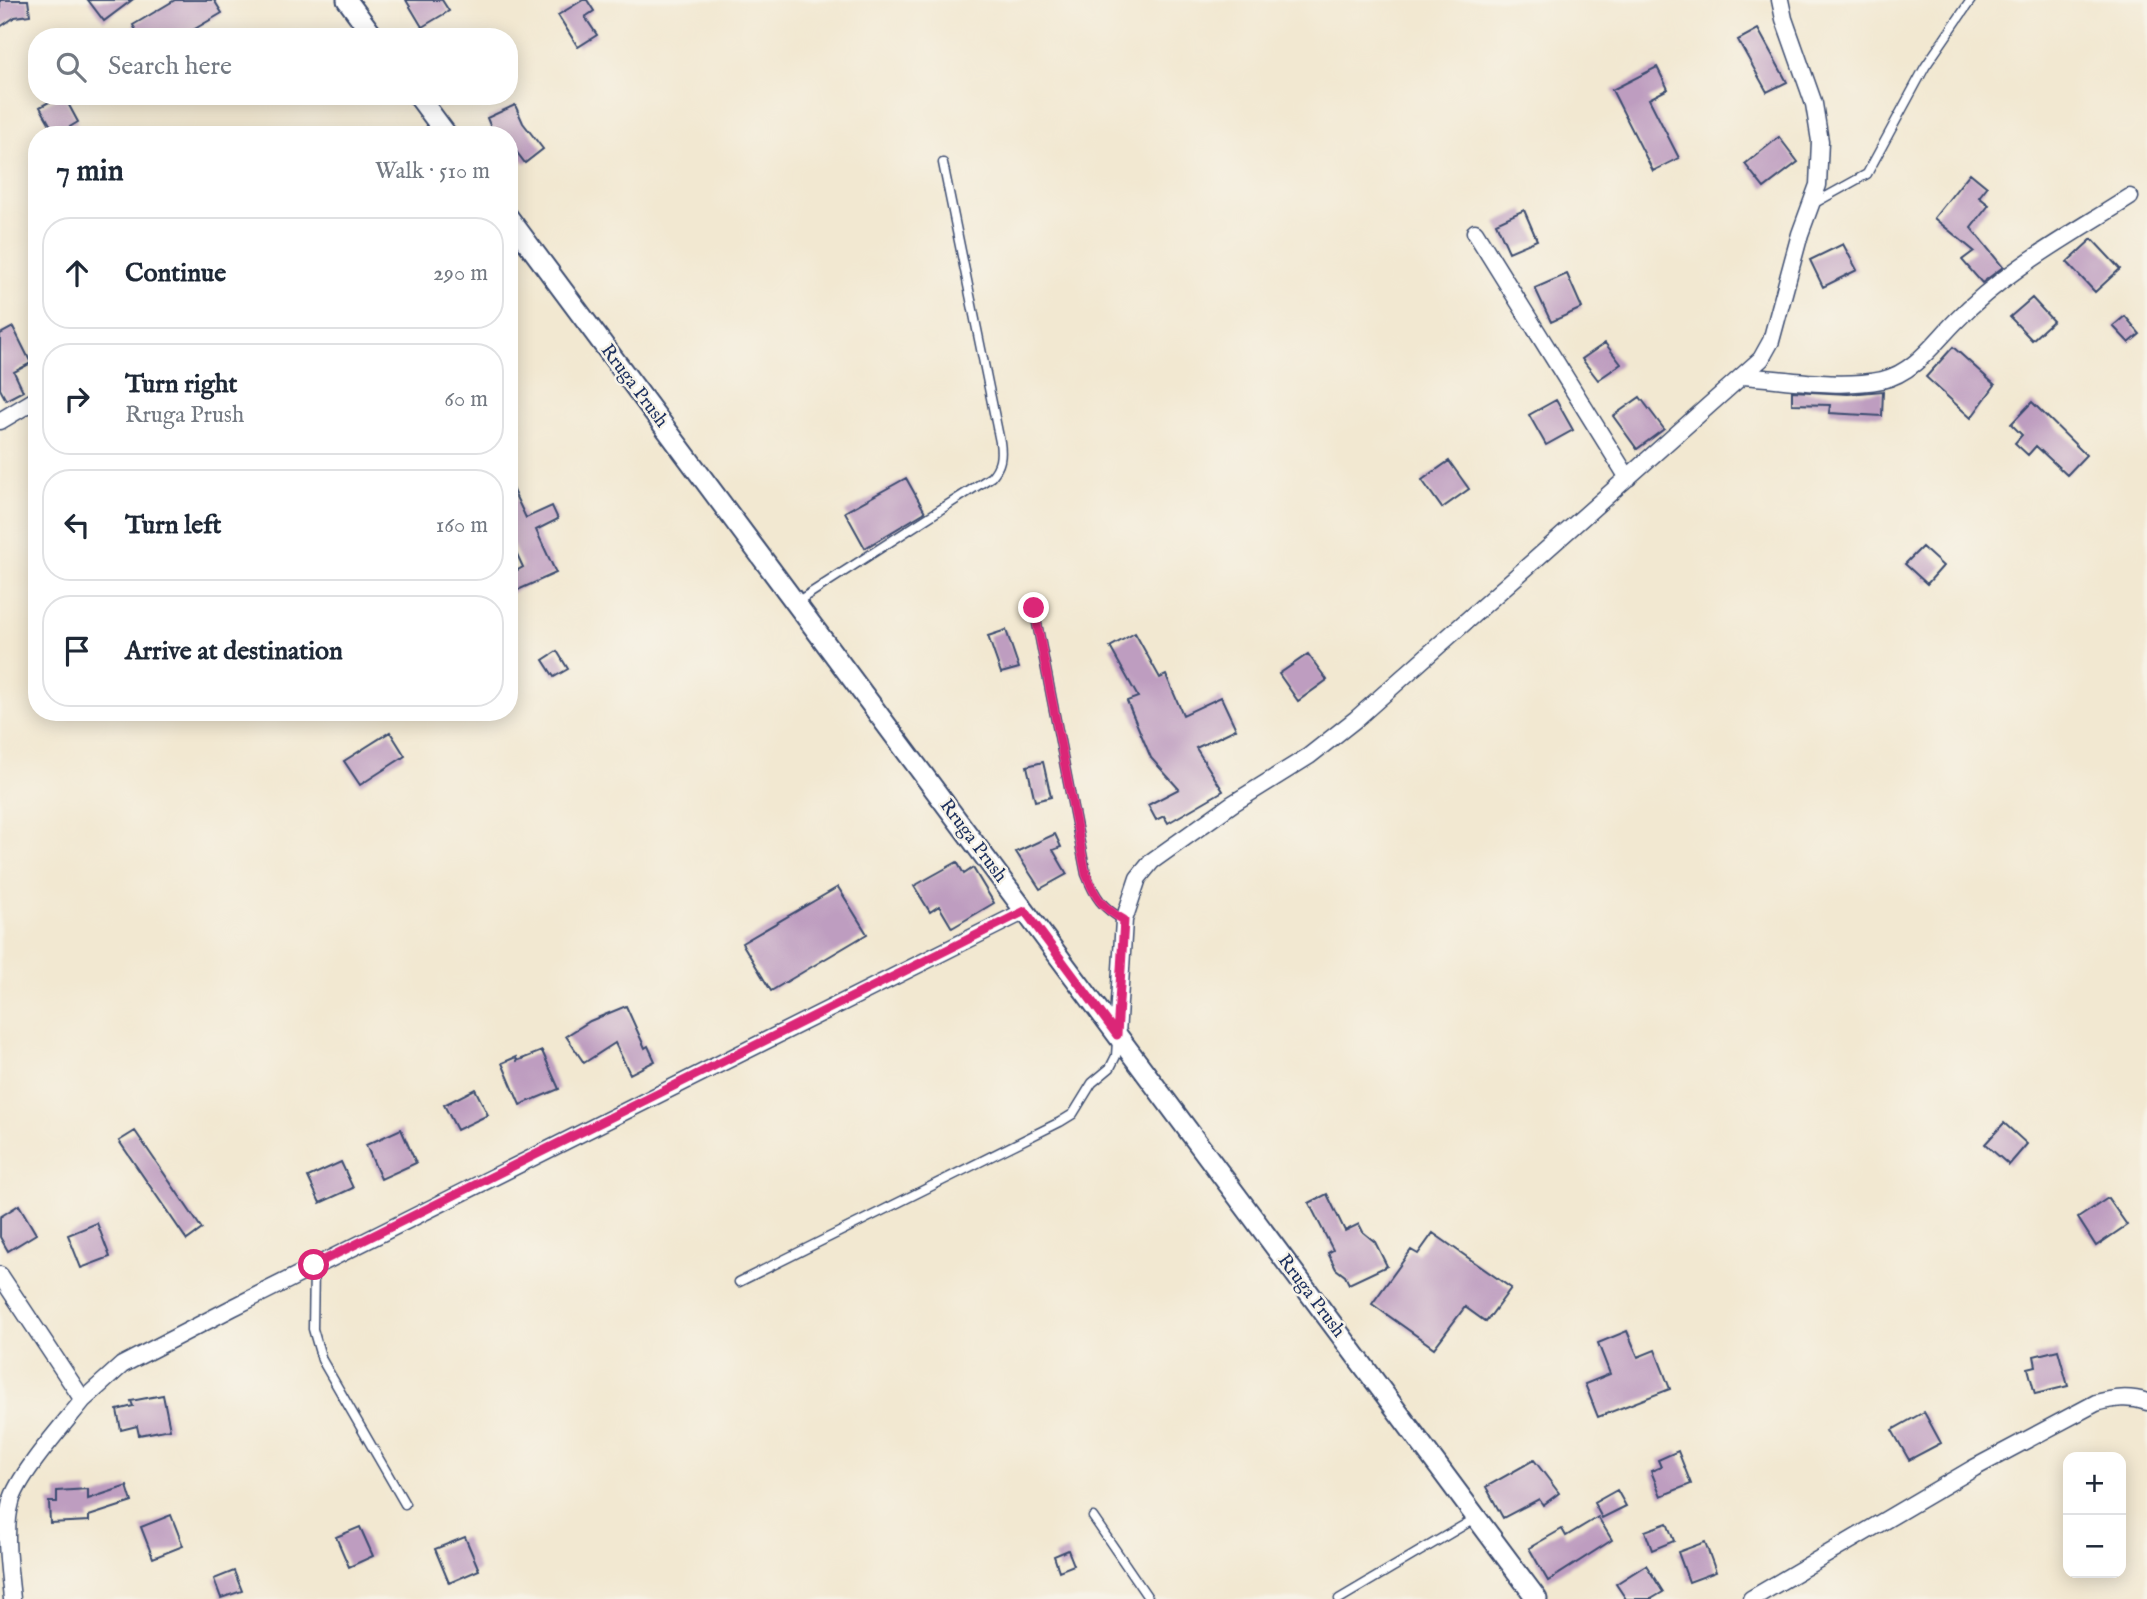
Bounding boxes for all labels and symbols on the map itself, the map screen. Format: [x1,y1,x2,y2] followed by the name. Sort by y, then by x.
[595,339,673,433] street label: Rruga Prush
[1018,592,1049,623] route end
[934,794,1012,888] street label: Rruga Prush
[298,1249,329,1280] route start
[1272,1249,1350,1343] street label: Rruga Prush

